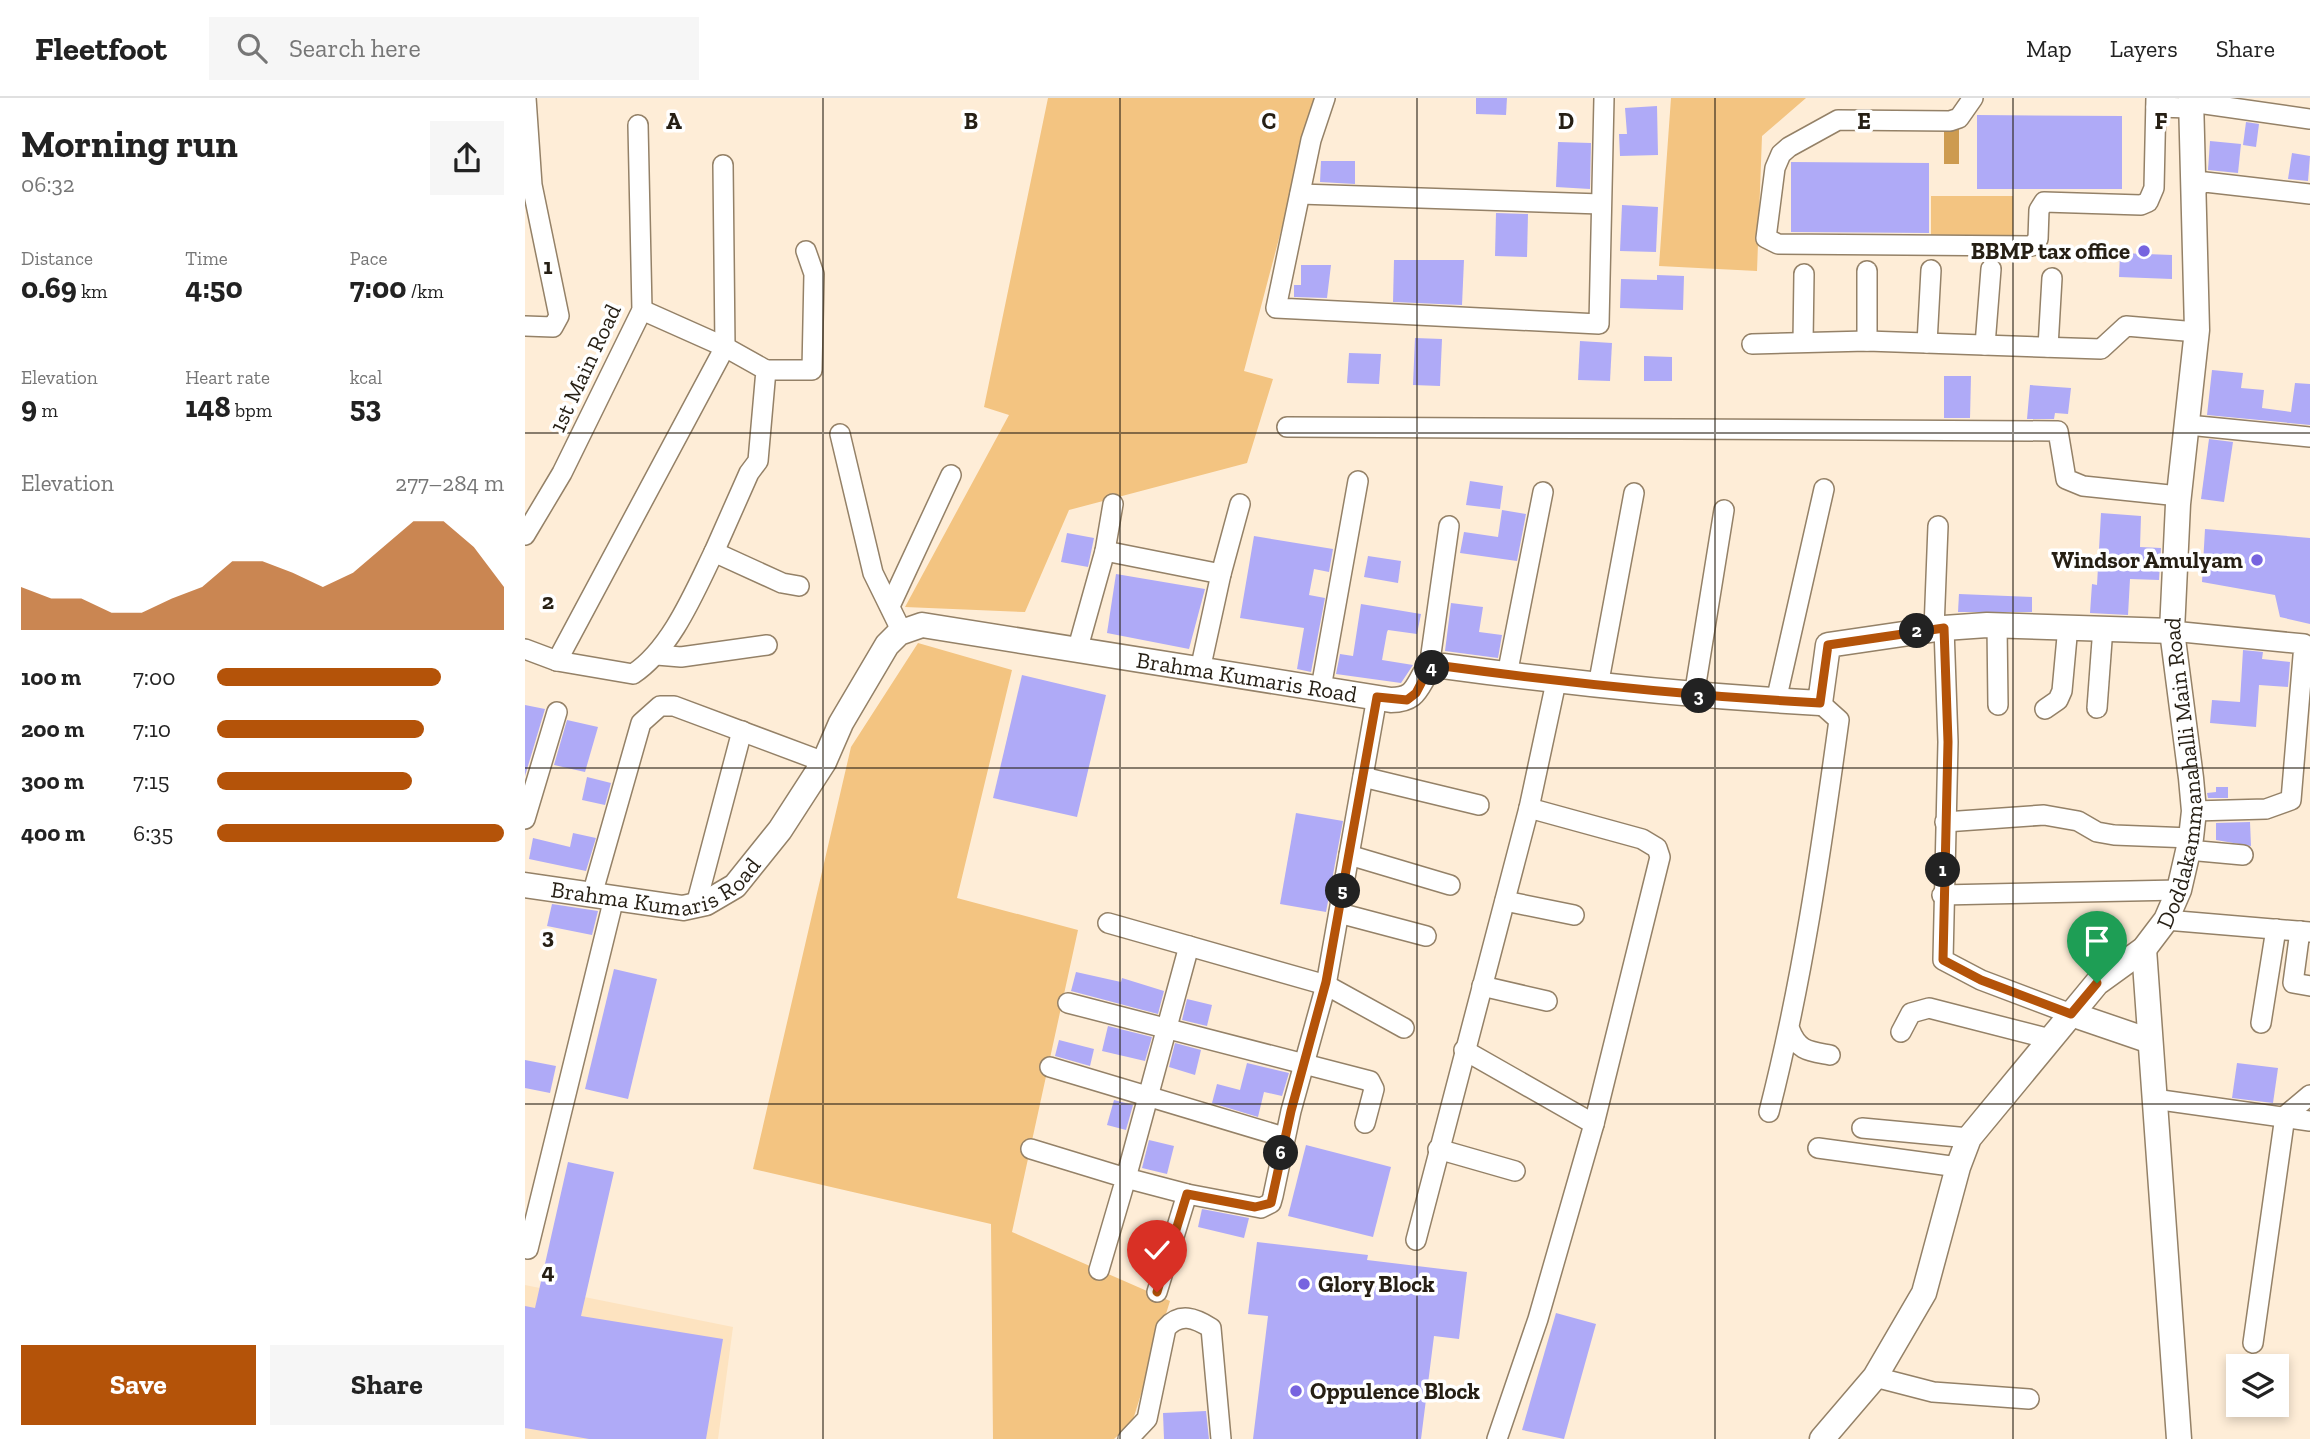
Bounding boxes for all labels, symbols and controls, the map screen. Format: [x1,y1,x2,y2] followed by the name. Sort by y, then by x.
[209,17,699,80] search box
[35,29,167,68] text: Fleetfoot
[233,29,271,67] icon: search
[289,32,421,64] text: Search here
[2026,34,2072,63] text: Map
[2110,34,2178,63] text: Layers
[2216,34,2275,63] text: Share
[666,107,682,135] text: A
[964,107,978,135] text: B
[1262,107,1276,135] text: C
[1558,107,1574,135] text: D
[1857,107,1871,135] text: E
[2154,107,2168,135] text: F
[21,121,238,167] text: Morning run
[430,121,504,195] button: share
[21,170,75,198] text: 06:32
[1971,237,2130,265] place label: BBMP tax office
[2136,243,2152,259] marker: BBMP tax office
[21,247,93,270] text: Distance
[185,247,228,270] text: Time
[350,247,387,270] text: Pace
[543,252,553,280] text: 1
[21,270,77,306] text: 0.69
[185,270,243,306] text: 4:50
[350,270,407,306] text: 7:00
[77,280,107,303] text: km
[407,280,444,303] text: /km
[543,299,627,437] street label: 1st Main Road
[21,366,98,389] text: Elevation
[185,366,270,389] text: Heart rate
[350,366,382,389] text: kcal
[21,389,37,425] text: 9
[185,389,231,425] text: 148
[350,389,381,425] text: 53
[37,399,58,422] text: m
[231,399,272,422] text: bpm
[21,469,114,497] text: Elevation
[395,469,504,497] text: 277–284 m
[2052,546,2243,574] place label: Windsor Amulyam
[2249,552,2265,568] marker: Windsor Amulyam
[542,587,554,615] text: 2
[1899,614,1935,648] pin: 2
[2150,616,2209,933] street label: Doddakammanahalli Main Road
[1911,619,1922,642] text: 2
[1134,645,1360,708] street label: Brahma Kumaris Road
[1415,650,1450,686] pin: 4
[1426,656,1437,679] text: 4
[21,663,81,691] text: 100 m
[133,663,175,691] text: 7:00
[1681,678,1717,714] pin: 3
[1693,684,1704,707] text: 3
[21,715,84,743] text: 200 m
[133,715,171,743] text: 7:10
[21,767,84,795] text: 300 m
[133,767,170,795] text: 7:15
[21,819,85,847] text: 400 m
[133,819,173,847] text: 6:35
[549,851,767,922] street label: Brahma Kumaris Road
[1925,852,1961,888] pin: 1
[1939,858,1946,881] text: 1
[1325,874,1361,908] pin: 5
[1338,879,1347,902] text: 5
[2067,911,2127,983] pin
[542,922,554,950] text: 3
[2078,922,2116,960] icon: arrive
[1263,1136,1299,1170] pin: 6
[1275,1141,1286,1164] text: 6
[1127,1220,1187,1292] pin
[1138,1231,1176,1269] icon: check
[541,1257,555,1285] text: 4
[1318,1270,1435,1298] place label: Glory Block
[1296,1276,1312,1292] marker: Glory Block
[21,1345,256,1425] button: Save
[270,1345,504,1425] button: Share
[2226,1354,2289,1417] map controls
[2226,1354,2289,1417] button: layers
[1310,1377,1480,1405] place label: Oppulence Block
[1288,1383,1304,1399] marker: Oppulence Block

